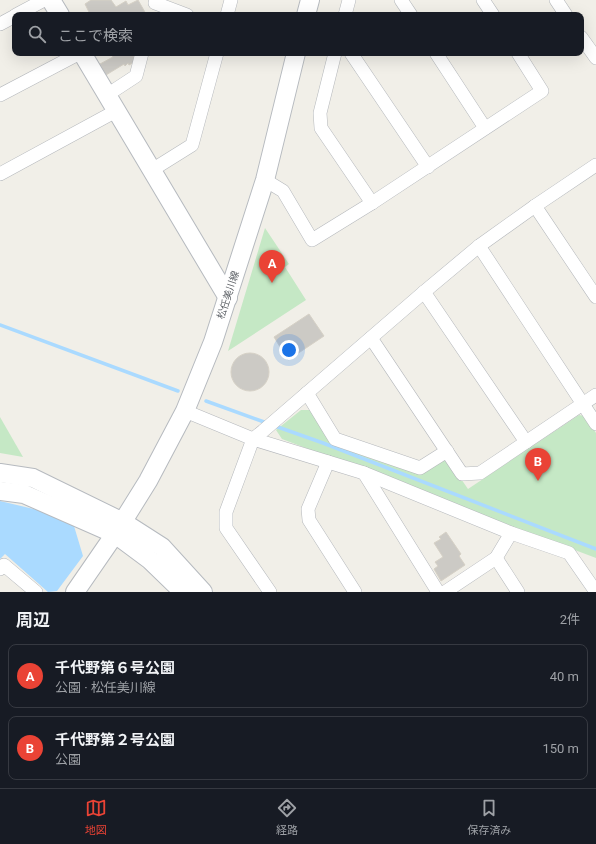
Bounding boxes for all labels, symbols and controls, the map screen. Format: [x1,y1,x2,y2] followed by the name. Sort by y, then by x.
[12,12,584,56] search box
[26,23,48,45] icon: search
[58,27,133,45] text: ここで検索
[259,250,285,283] pin: A
[215,270,241,320] street label: 松任美川線
[279,340,299,360] your location
[525,448,551,481] pin: B
[16,610,50,630] text: 周辺
[560,612,580,627] text: 2件
[55,659,175,677] text: 千代野第６号公園
[26,669,34,684] text: A
[550,669,579,684] text: 40 m
[55,680,156,695] text: 公園 · 松任美川線
[55,731,175,749] text: 千代野第２号公園
[26,741,34,756] text: B
[542,741,579,756] text: 150 m
[55,752,81,767] text: 公園
[85,797,107,837] tab: 地図
[276,797,298,837] tab: 経路
[467,797,511,837] tab: 保存済み

